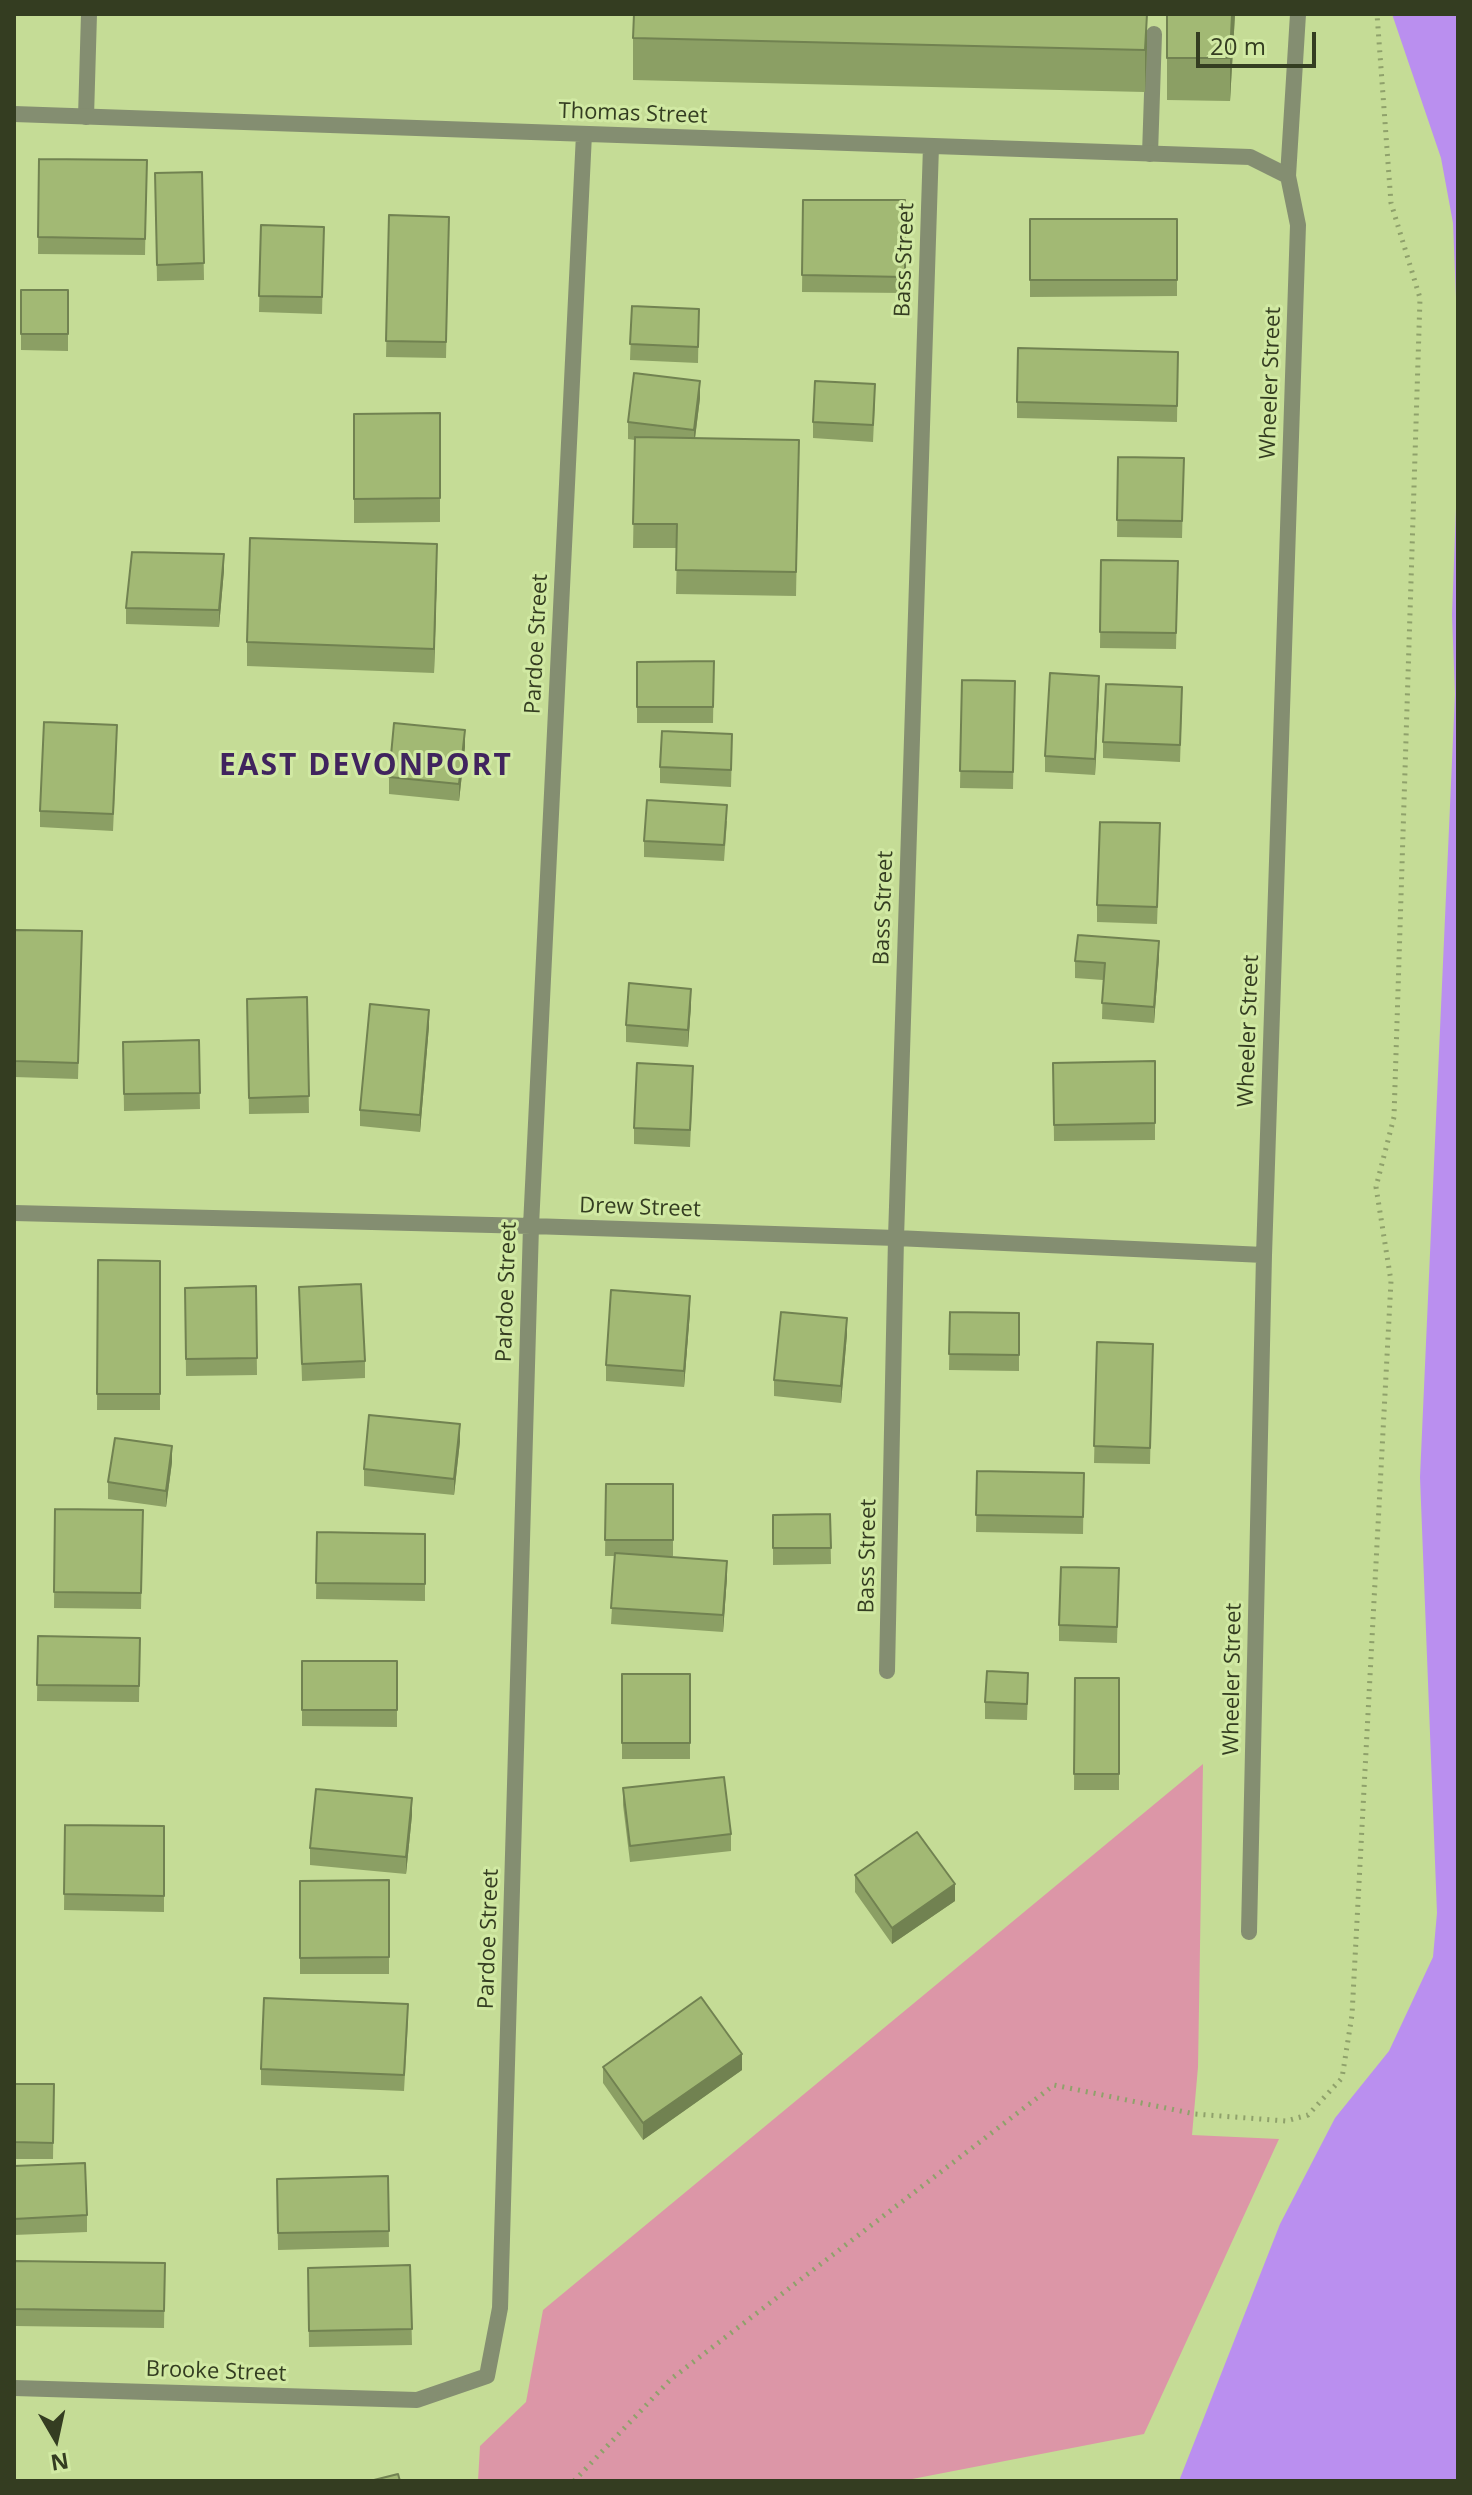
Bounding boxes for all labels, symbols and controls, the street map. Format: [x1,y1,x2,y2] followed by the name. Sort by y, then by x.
[1200,16,1320,66] scale bar
[1210,29,1266,62] text: 20 m
[558,98,708,130] street label: Thomas Street
[890,202,920,318] street label: Bass Street
[1255,306,1287,460] street label: Wheeler Street
[520,573,554,715] street label: Pardoe Street
[219,748,513,784] district label: EAST DEVONPORT
[869,850,899,966] street label: Bass Street
[1233,954,1265,1108] street label: Wheeler Street
[579,1193,701,1223] street label: Drew Street
[491,1221,523,1363] street label: Pardoe Street
[854,1498,882,1614] street label: Bass Street
[1218,1602,1248,1756] street label: Wheeler Street
[473,1868,505,2010] street label: Pardoe Street
[145,2356,287,2388] street label: Brooke Street
[16,2399,96,2479] north arrow
[49,2446,71,2479] text: N

